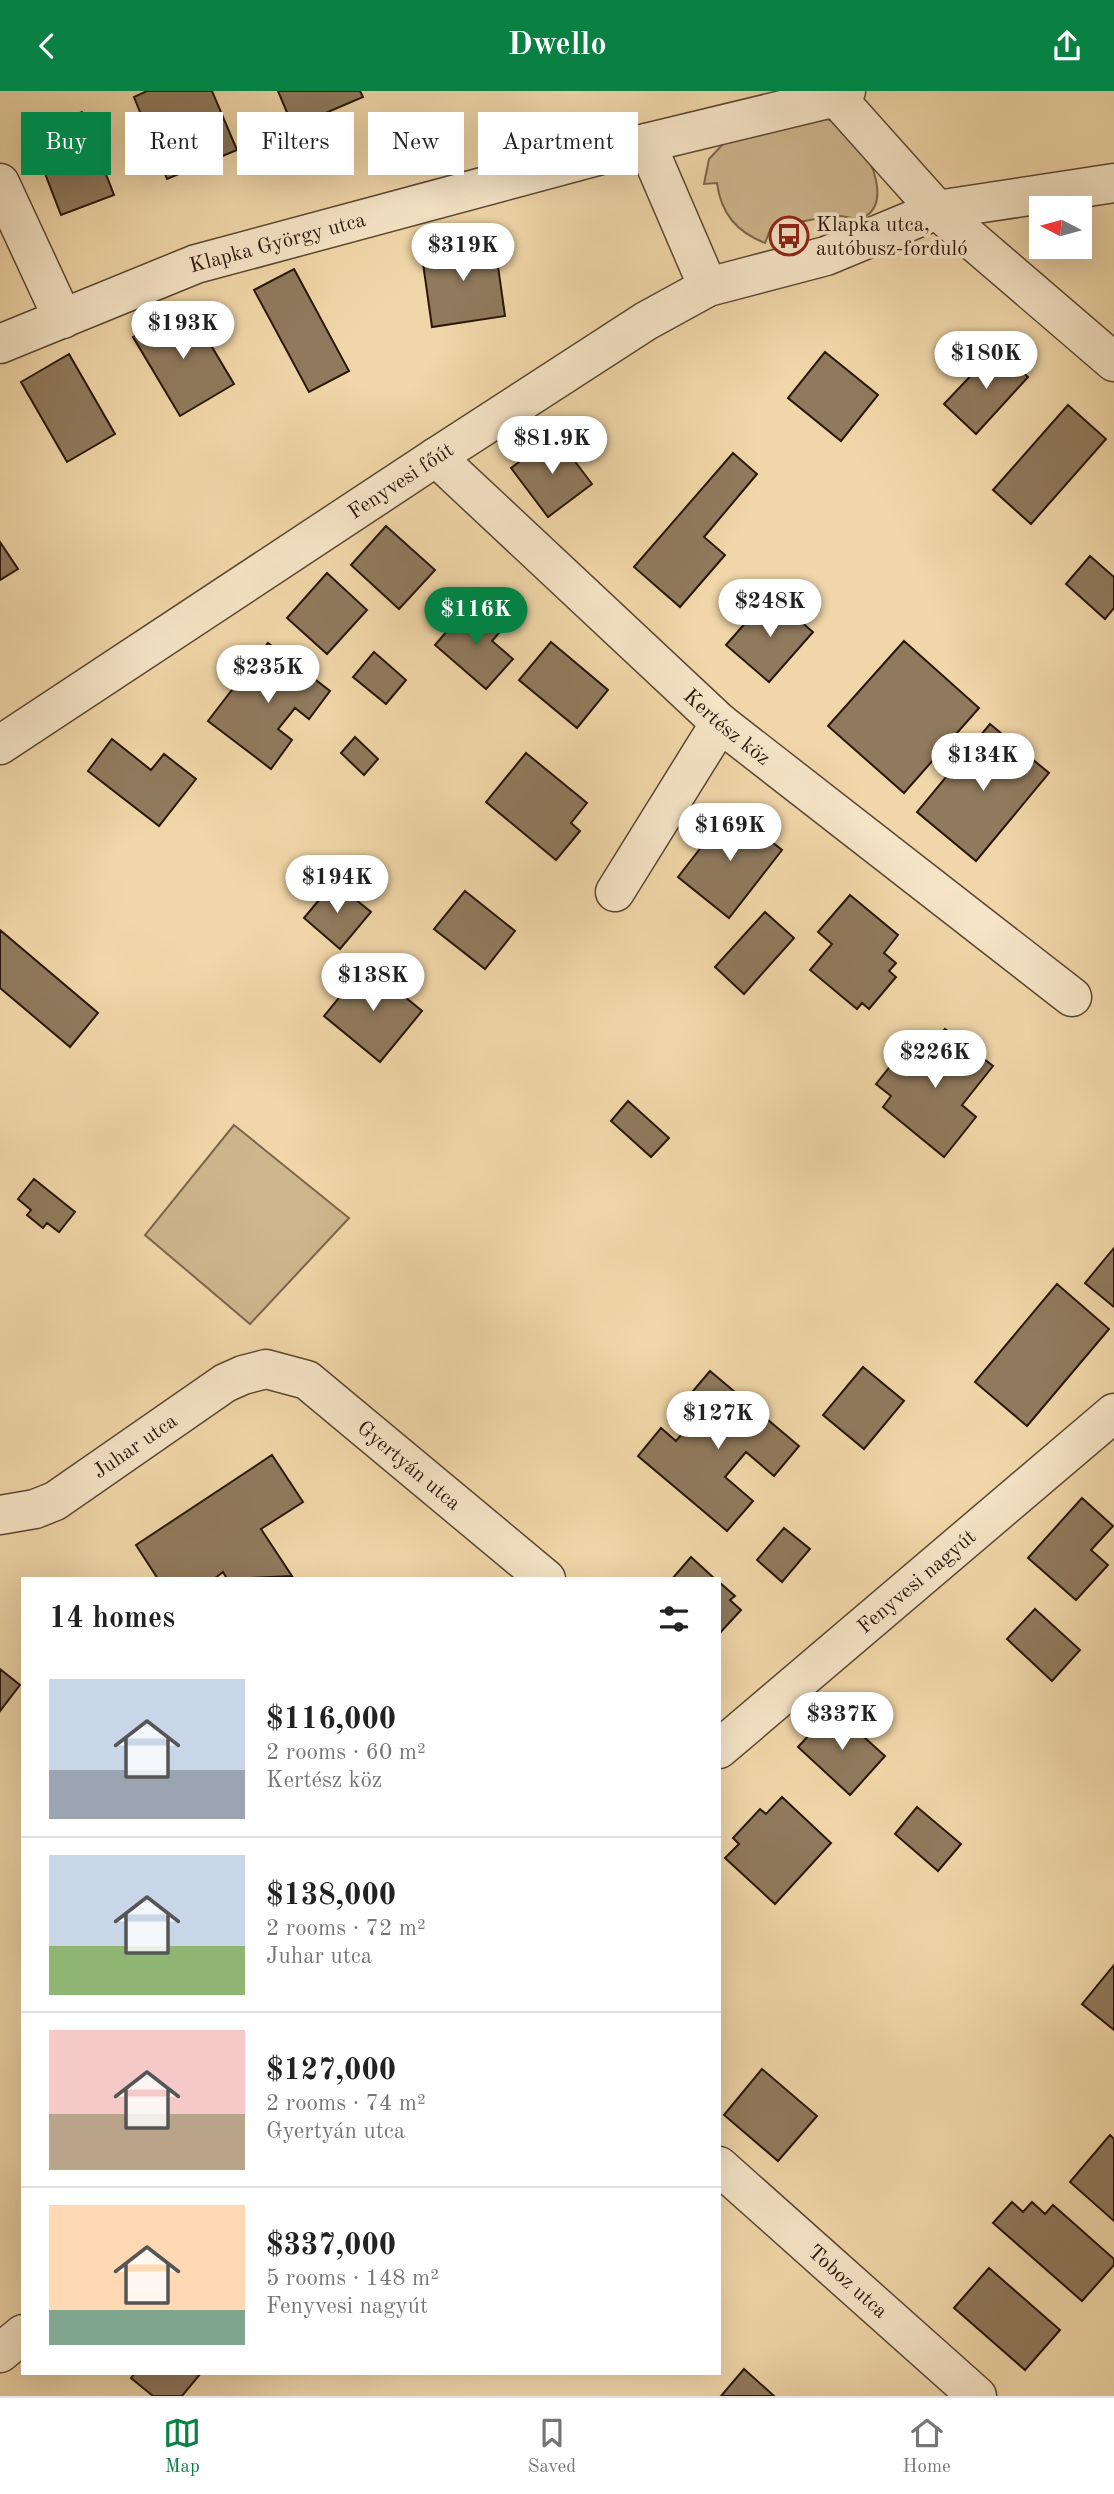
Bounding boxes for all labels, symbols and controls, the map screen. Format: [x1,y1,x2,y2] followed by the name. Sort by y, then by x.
[28,27,66,65] icon: back
[1048,27,1086,65] icon: share
[507,30,607,62] text: Dwello
[21,112,111,175] chip: Buy
[125,112,223,175] chip: Rent
[237,112,354,175] chip: Filters
[368,112,464,175] chip: New
[478,112,638,175] chip: Apartment
[1029,196,1092,259] north arrow
[1029,196,1092,259] map controls
[187,210,368,277] street label: Klapka György utca
[768,215,810,257] bus stop icon: Klapka utca, autóbusz-forduló
[816,215,968,260] place label: Klapka utca, autóbusz-forduló
[414,223,512,283] pin: $319K
[427,234,499,257] text: $319K
[134,301,232,361] pin: $193K
[147,312,219,335] text: $193K
[937,331,1035,391] pin: $180K
[950,342,1022,365] text: $180K
[495,417,609,476] pin: $81.9K
[513,427,591,450] text: $81.9K
[345,440,458,524] street label: Fenyvesi főút
[721,580,819,639] pin: $248K
[427,587,525,647] pin: $116K
[734,590,806,613] text: $248K
[440,598,512,621] text: $116K
[219,645,317,705] pin: $235K
[232,656,304,679] text: $235K
[679,686,774,770] street label: Kertész köz
[934,733,1032,793] pin: $134K
[947,744,1019,767] text: $134K
[681,803,779,863] pin: $169K
[694,814,766,837] text: $169K
[288,855,386,915] pin: $194K
[301,866,373,889] text: $194K
[324,953,422,1013] pin: $138K
[337,964,409,987] text: $138K
[886,1031,984,1090] pin: $226K
[899,1041,971,1064] text: $226K
[669,1391,767,1451] pin: $127K
[682,1402,754,1425] text: $127K
[90,1411,181,1483] street label: Juhar utca
[353,1418,464,1515] street label: Gyertyán utca
[854,1526,980,1638] street label: Fenyvesi nagyút
[655,1600,693,1638] icon: filters
[49,1604,175,1634] text: 14 homes
[793,1693,891,1752] pin: $337K
[806,1703,878,1726] text: $337K
[266,1705,396,1735] text: $116,000
[105,1707,189,1791] icon: home
[266,1741,426,1764] text: 2 rooms · 60 m²
[266,1769,382,1792] text: Kertész köz
[266,1881,396,1911] text: $138,000
[105,1883,189,1967] icon: home
[266,1917,426,1940] text: 2 rooms · 72 m²
[266,1945,372,1968] text: Juhar utca
[266,2056,396,2086] text: $127,000
[105,2058,189,2142] icon: home
[266,2092,426,2115] text: 2 rooms · 74 m²
[266,2120,405,2143] text: Gyertyán utca
[266,2231,396,2261] text: $337,000
[105,2233,189,2317] icon: home
[803,2242,891,2323] street label: Toboz utca
[266,2267,439,2290] text: 5 rooms · 148 m²
[266,2295,428,2318] text: Fenyvesi nagyút
[163,2414,201,2479] tab: Map
[528,2414,576,2479] tab: Saved
[903,2414,951,2479] tab: Home

